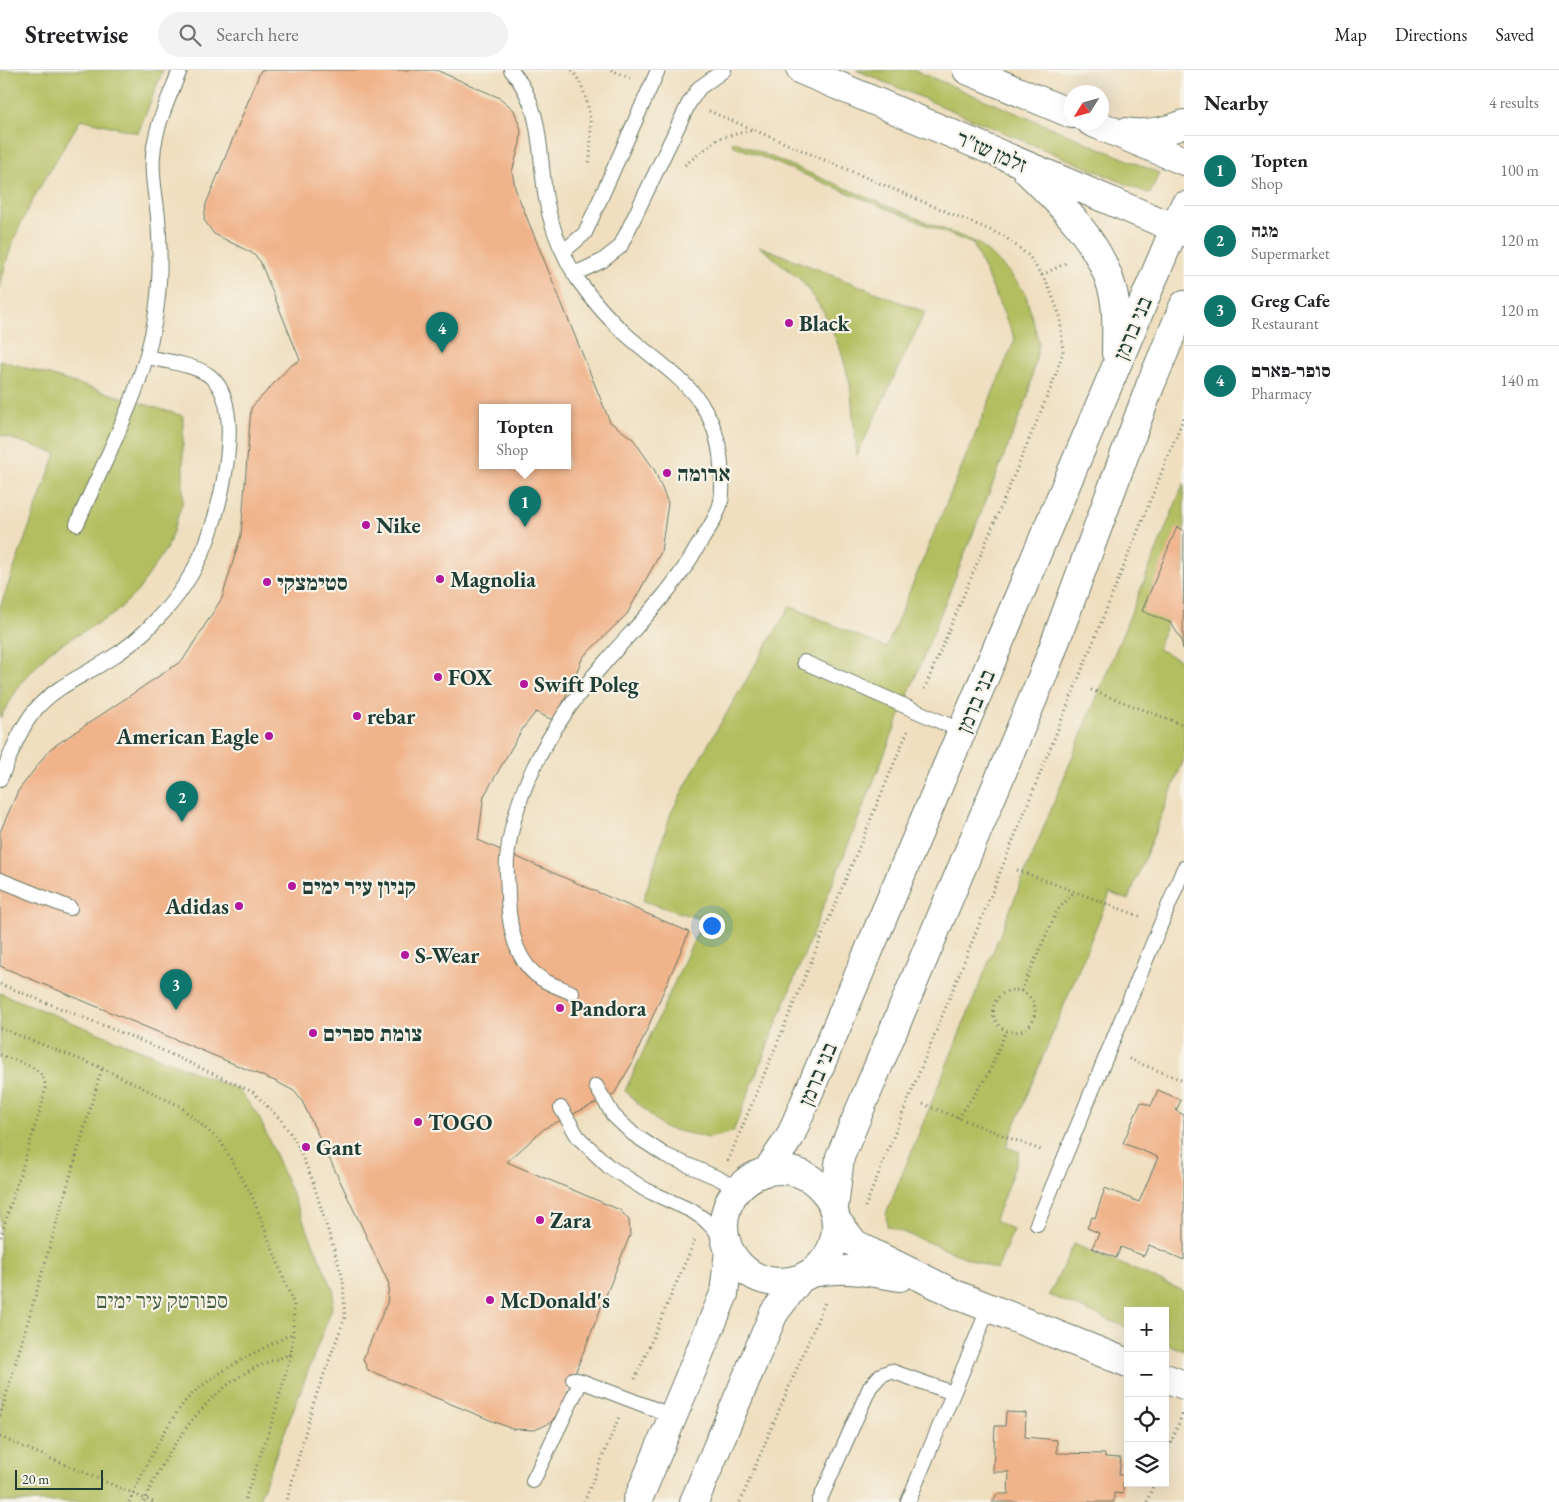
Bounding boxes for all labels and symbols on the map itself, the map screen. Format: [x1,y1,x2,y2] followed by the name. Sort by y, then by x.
[1064,85,1109,130] north arrow
[952,124,1032,179] street label: זלמן שז"ר
[1106,292,1159,364] street label: בני ברמן
[799,309,851,338] place label: Black
[426,312,458,353] pin: 4
[783,317,795,329] marker: Black
[677,459,730,488] place label: ארומה
[661,467,673,479] marker: ארומה
[509,486,541,527] pin: 1
[376,511,421,540] place label: Nike
[360,519,372,531] marker: Nike
[450,565,536,594] place label: Magnolia
[277,568,348,597] place label: סטימצקי
[434,573,446,585] marker: Magnolia
[261,576,273,588] marker: סטימצקי
[448,663,493,692] place label: FOX
[949,665,1002,737] street label: בני ברמן
[534,670,640,699] place label: Swift Poleg
[432,671,444,683] marker: FOX
[518,678,530,690] marker: Swift Poleg
[367,702,416,731] place label: rebar
[351,710,363,722] marker: rebar
[115,722,259,751] place label: American Eagle
[263,730,275,742] marker: American Eagle
[166,781,198,822] pin: 2
[302,872,416,901] place label: קניון עיר ימים
[286,880,298,892] marker: קניון עיר ימים
[164,892,229,921] place label: Adidas
[233,900,245,912] marker: Adidas
[699,913,725,939] your location
[415,941,480,970] place label: S-Wear
[399,949,411,961] marker: S-Wear
[160,969,192,1010] pin: 3
[570,994,647,1023] place label: Pandora
[554,1002,566,1014] marker: Pandora
[323,1019,422,1048] place label: צומת ספרים
[307,1027,319,1039] marker: צומת ספרים
[791,1038,844,1110] street label: בני ברמן
[428,1108,493,1137] place label: TOGO
[412,1116,424,1128] marker: TOGO
[316,1133,363,1162] place label: Gant
[300,1141,312,1153] marker: Gant
[550,1206,592,1235] place label: Zara
[534,1214,546,1226] marker: Zara
[96,1286,228,1315] park label: ספורטק עיר ימים
[500,1286,610,1315] place label: McDonald's
[484,1294,496,1306] marker: McDonald's
[15,1467,102,1490] scale bar

